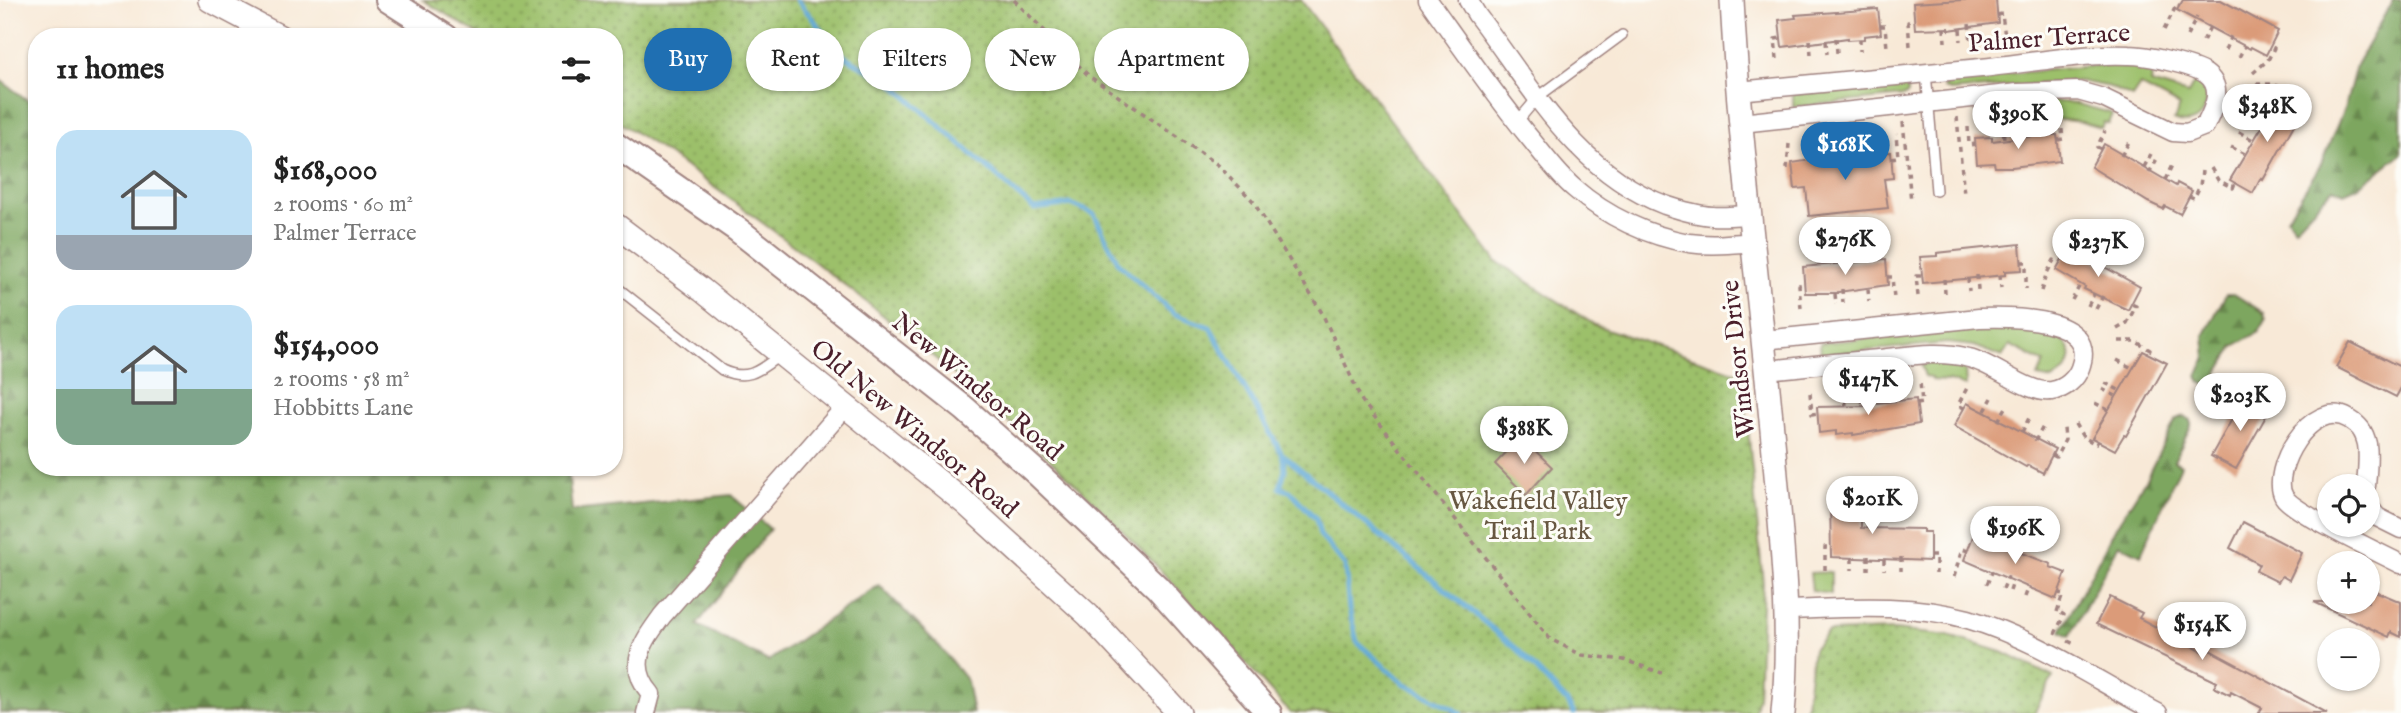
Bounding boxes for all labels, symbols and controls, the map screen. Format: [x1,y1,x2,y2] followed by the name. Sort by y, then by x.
[1967,16,2131,61] street label: Palmer Terrace
[644,28,732,91] chip: Buy
[746,28,844,91] chip: Rent
[858,28,971,91] chip: Filters
[985,28,1080,91] chip: New
[1094,28,1249,91] chip: Apartment
[56,51,164,89] text: 11 homes
[557,51,595,89] icon: filters
[2218,85,2316,144] pin: $348K
[1969,92,2067,151] pin: $390K
[2238,92,2296,121] text: $348K
[1988,99,2048,128] text: $390K
[1796,122,1894,182] pin: $168K
[1817,130,1873,159] text: $168K
[273,152,377,190] text: $168,000
[112,158,196,242] icon: home
[273,190,413,219] text: 2 rooms · 60 m²
[1796,218,1894,277] pin: $276K
[273,219,417,248] text: Palmer Terrace
[2049,219,2147,279] pin: $237K
[1815,225,1875,254] text: $276K
[2068,227,2128,256] text: $237K
[1714,278,1763,439] street label: Windsor Drive
[885,306,1069,468] street label: New Windsor Road
[273,327,379,365] text: $154,000
[112,333,196,417] icon: home
[803,333,1025,526] street label: Old New Windsor Road
[1819,358,1917,417] pin: $147K
[273,365,410,394] text: 2 rooms · 58 m²
[1838,365,1898,394] text: $147K
[2191,374,2289,433] pin: $203K
[2210,381,2270,410] text: $203K
[273,394,413,423] text: Hobbitts Lane
[1475,406,1573,466] pin: $388K
[1496,414,1552,443] text: $388K
[2317,474,2380,691] map controls
[2317,474,2380,537] button: locate
[1823,476,1921,536] pin: $201K
[1842,484,1902,513] text: $201K
[1448,485,1628,548] park label: Wakefield Valley Trail Park
[1966,506,2064,566] pin: $196K
[1986,514,2044,543] text: $196K
[2317,551,2380,614] button: +
[2153,602,2251,662] pin: $154K
[2173,610,2231,639] text: $154K
[2317,628,2380,691] button: −

